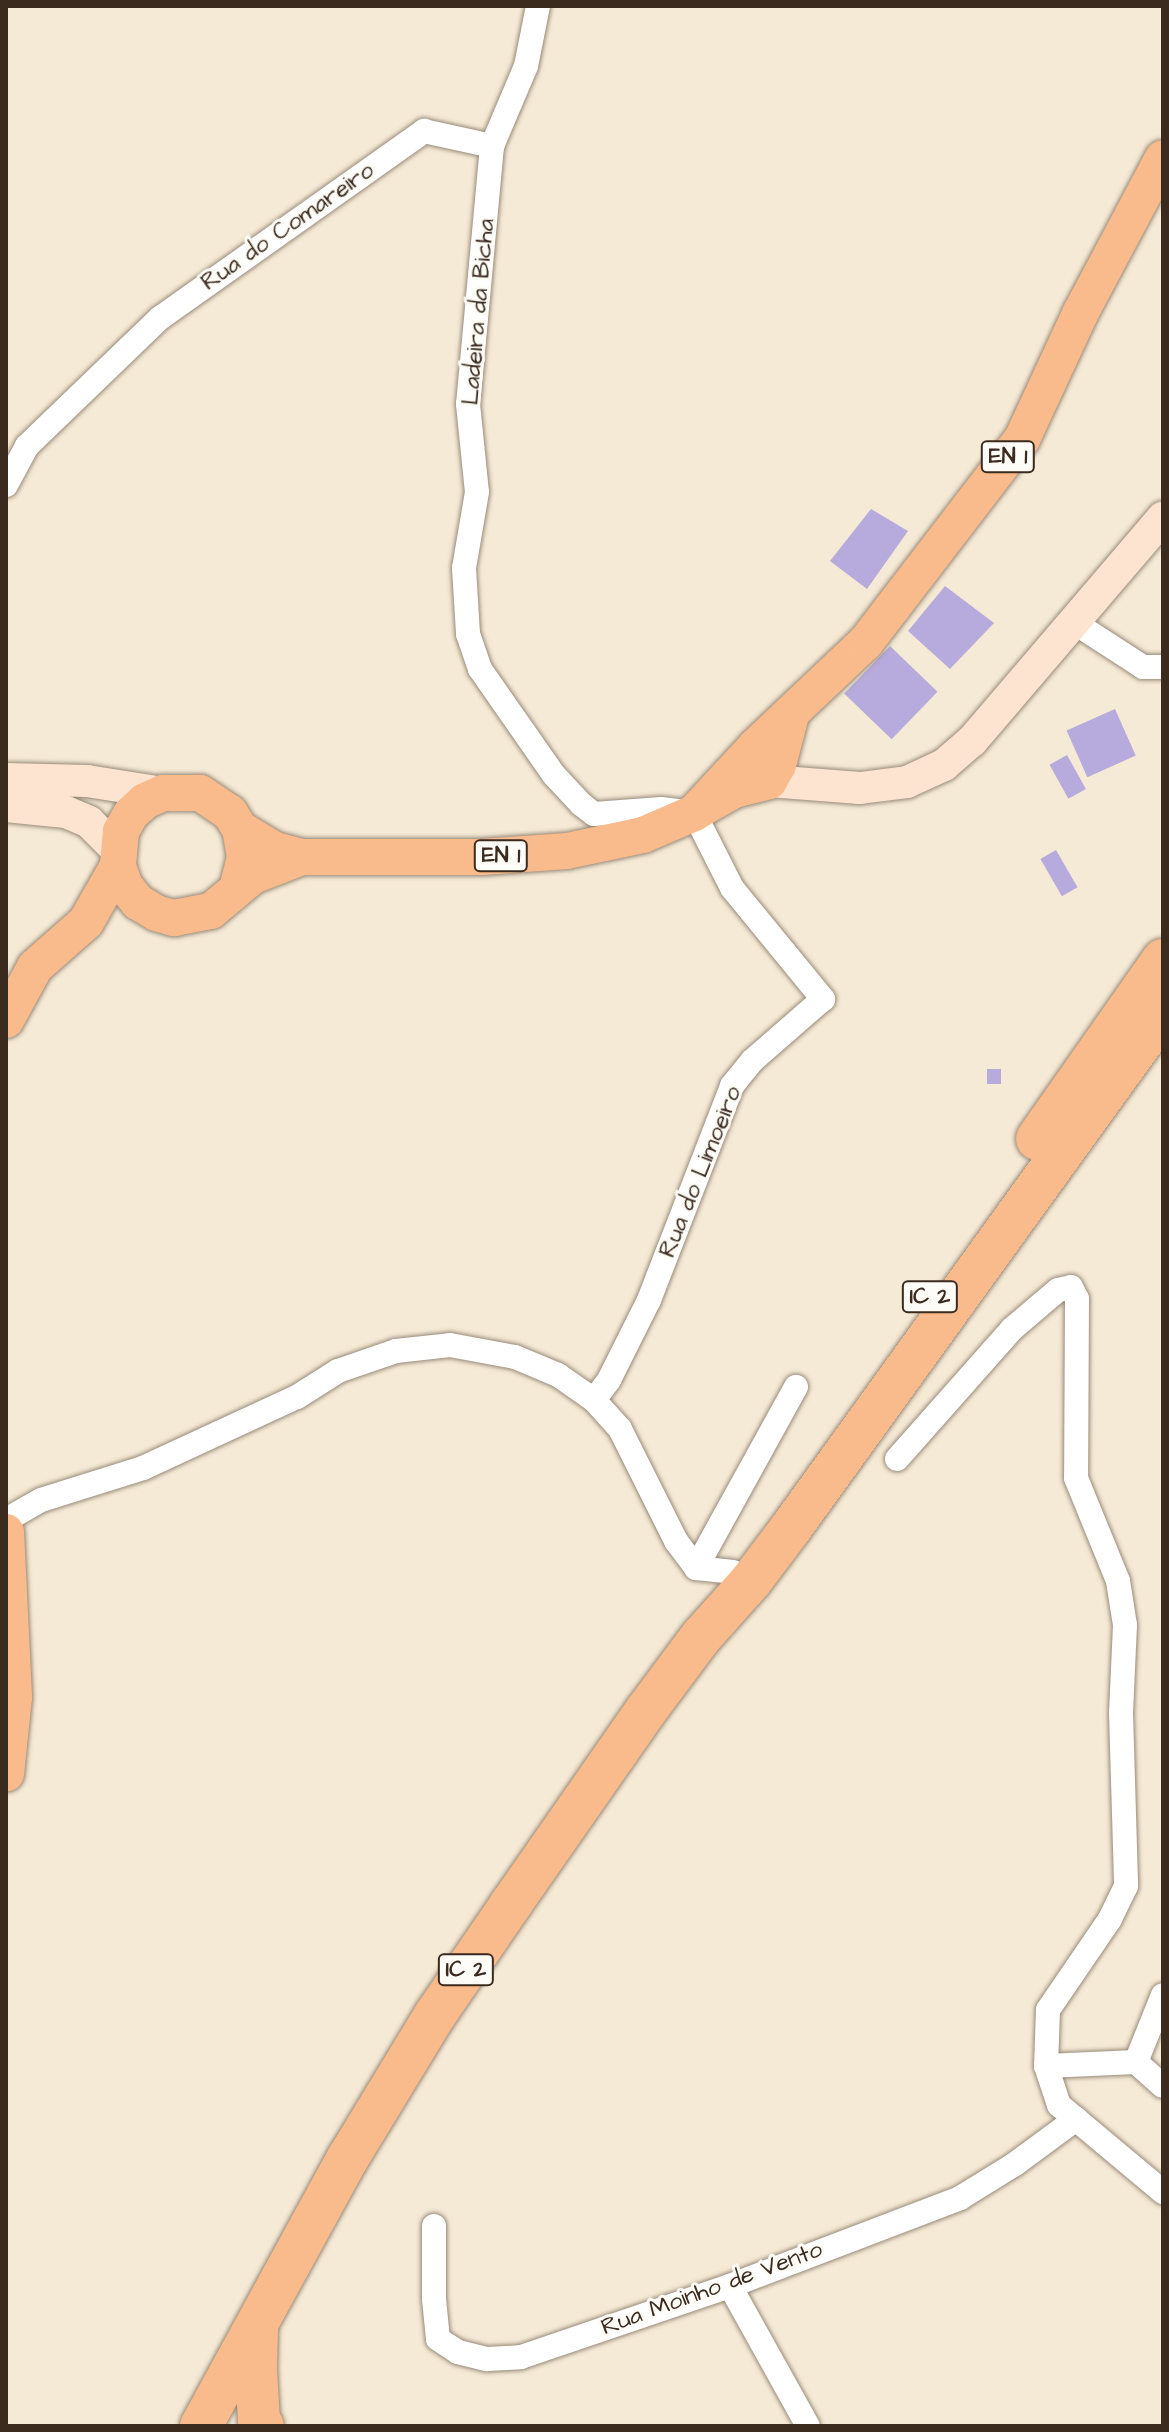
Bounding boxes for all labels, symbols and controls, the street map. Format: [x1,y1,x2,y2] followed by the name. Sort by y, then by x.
[196,157,380,297] street label: Rua do Comareiro
[457,218,501,406] street label: Ladeira da Bicha
[980,439,1036,475] road number: EN 1
[473,838,529,874] road number: EN 1
[653,1082,749,1262] street label: Rua do Limoeiro
[900,1279,960,1315] road number: IC 2
[436,1952,496,1988] road number: IC 2
[597,2236,827,2342] street label: Rua Moinho de Vento

